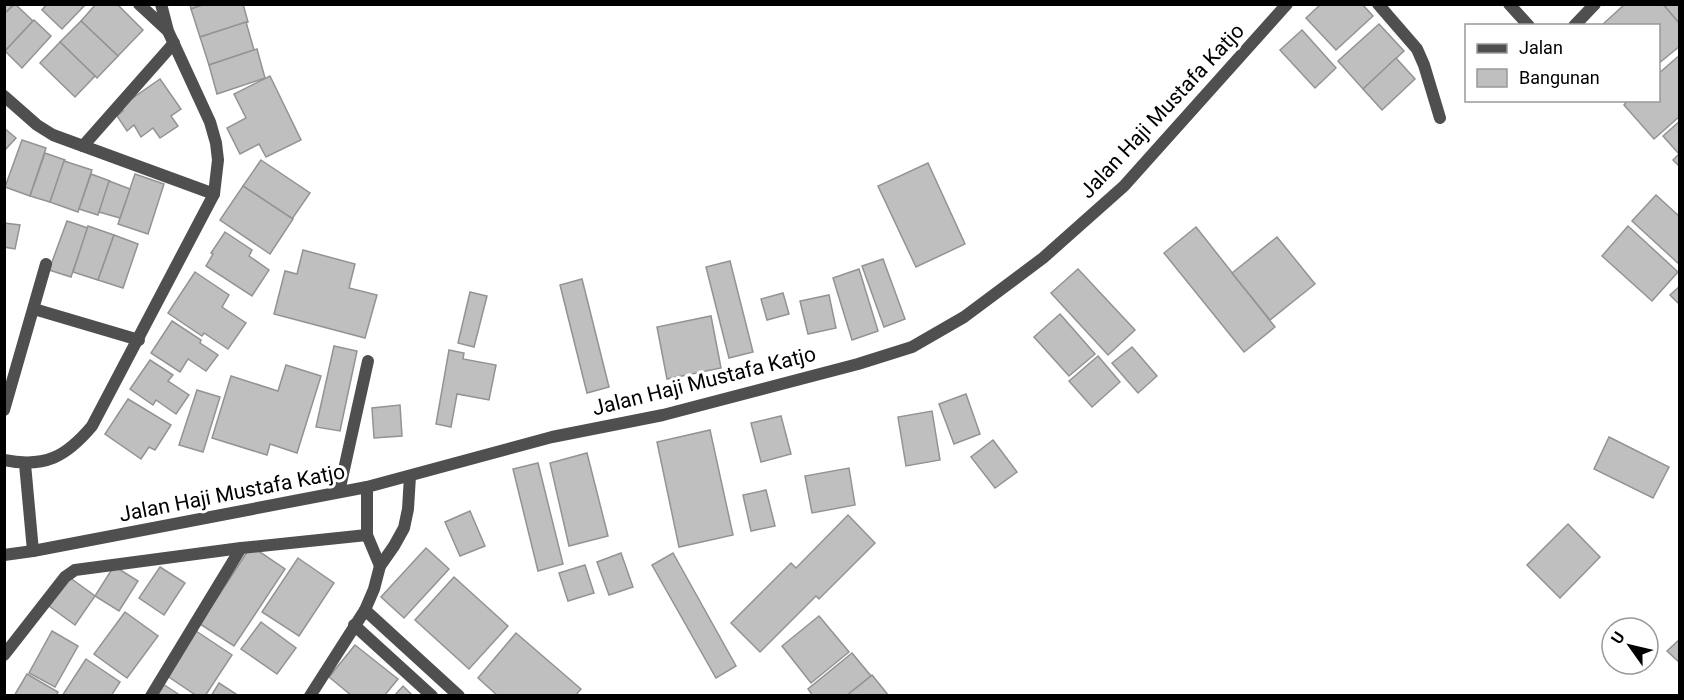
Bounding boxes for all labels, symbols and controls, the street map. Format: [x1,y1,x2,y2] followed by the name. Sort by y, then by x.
[1075,19,1249,203] street label: Jalan Haji Mustafa Katjo
[1465,24,1660,102] legend
[1519,37,1563,58] text: Jalan
[1519,67,1600,88] text: Bangunan
[590,342,818,420] street label: Jalan Haji Mustafa Katjo
[117,459,347,527] street label: Jalan Haji Mustafa Katjo
[1600,616,1660,676] north arrow
[1607,628,1629,648] text: U

